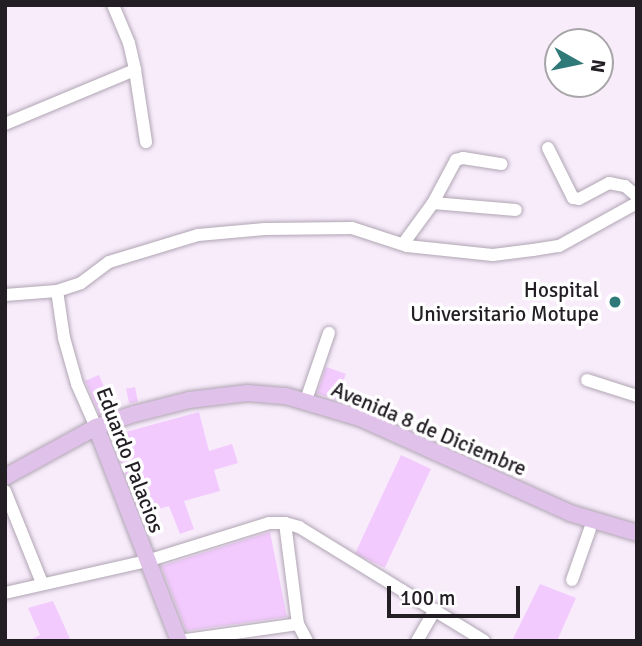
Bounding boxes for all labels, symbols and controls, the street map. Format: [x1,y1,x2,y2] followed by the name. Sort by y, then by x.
[544,28,614,98] north arrow
[585,58,611,74] text: N
[410,277,599,327] place label: Hospital Universitario Motupe
[605,292,625,312] marker: Hospital Universitario Motupe
[328,377,530,481] street label: Avenida 8 de Diciembre
[91,384,169,536] street label: Eduardo Palacios
[390,572,523,616] scale bar
[400,585,455,611] text: 100 m

